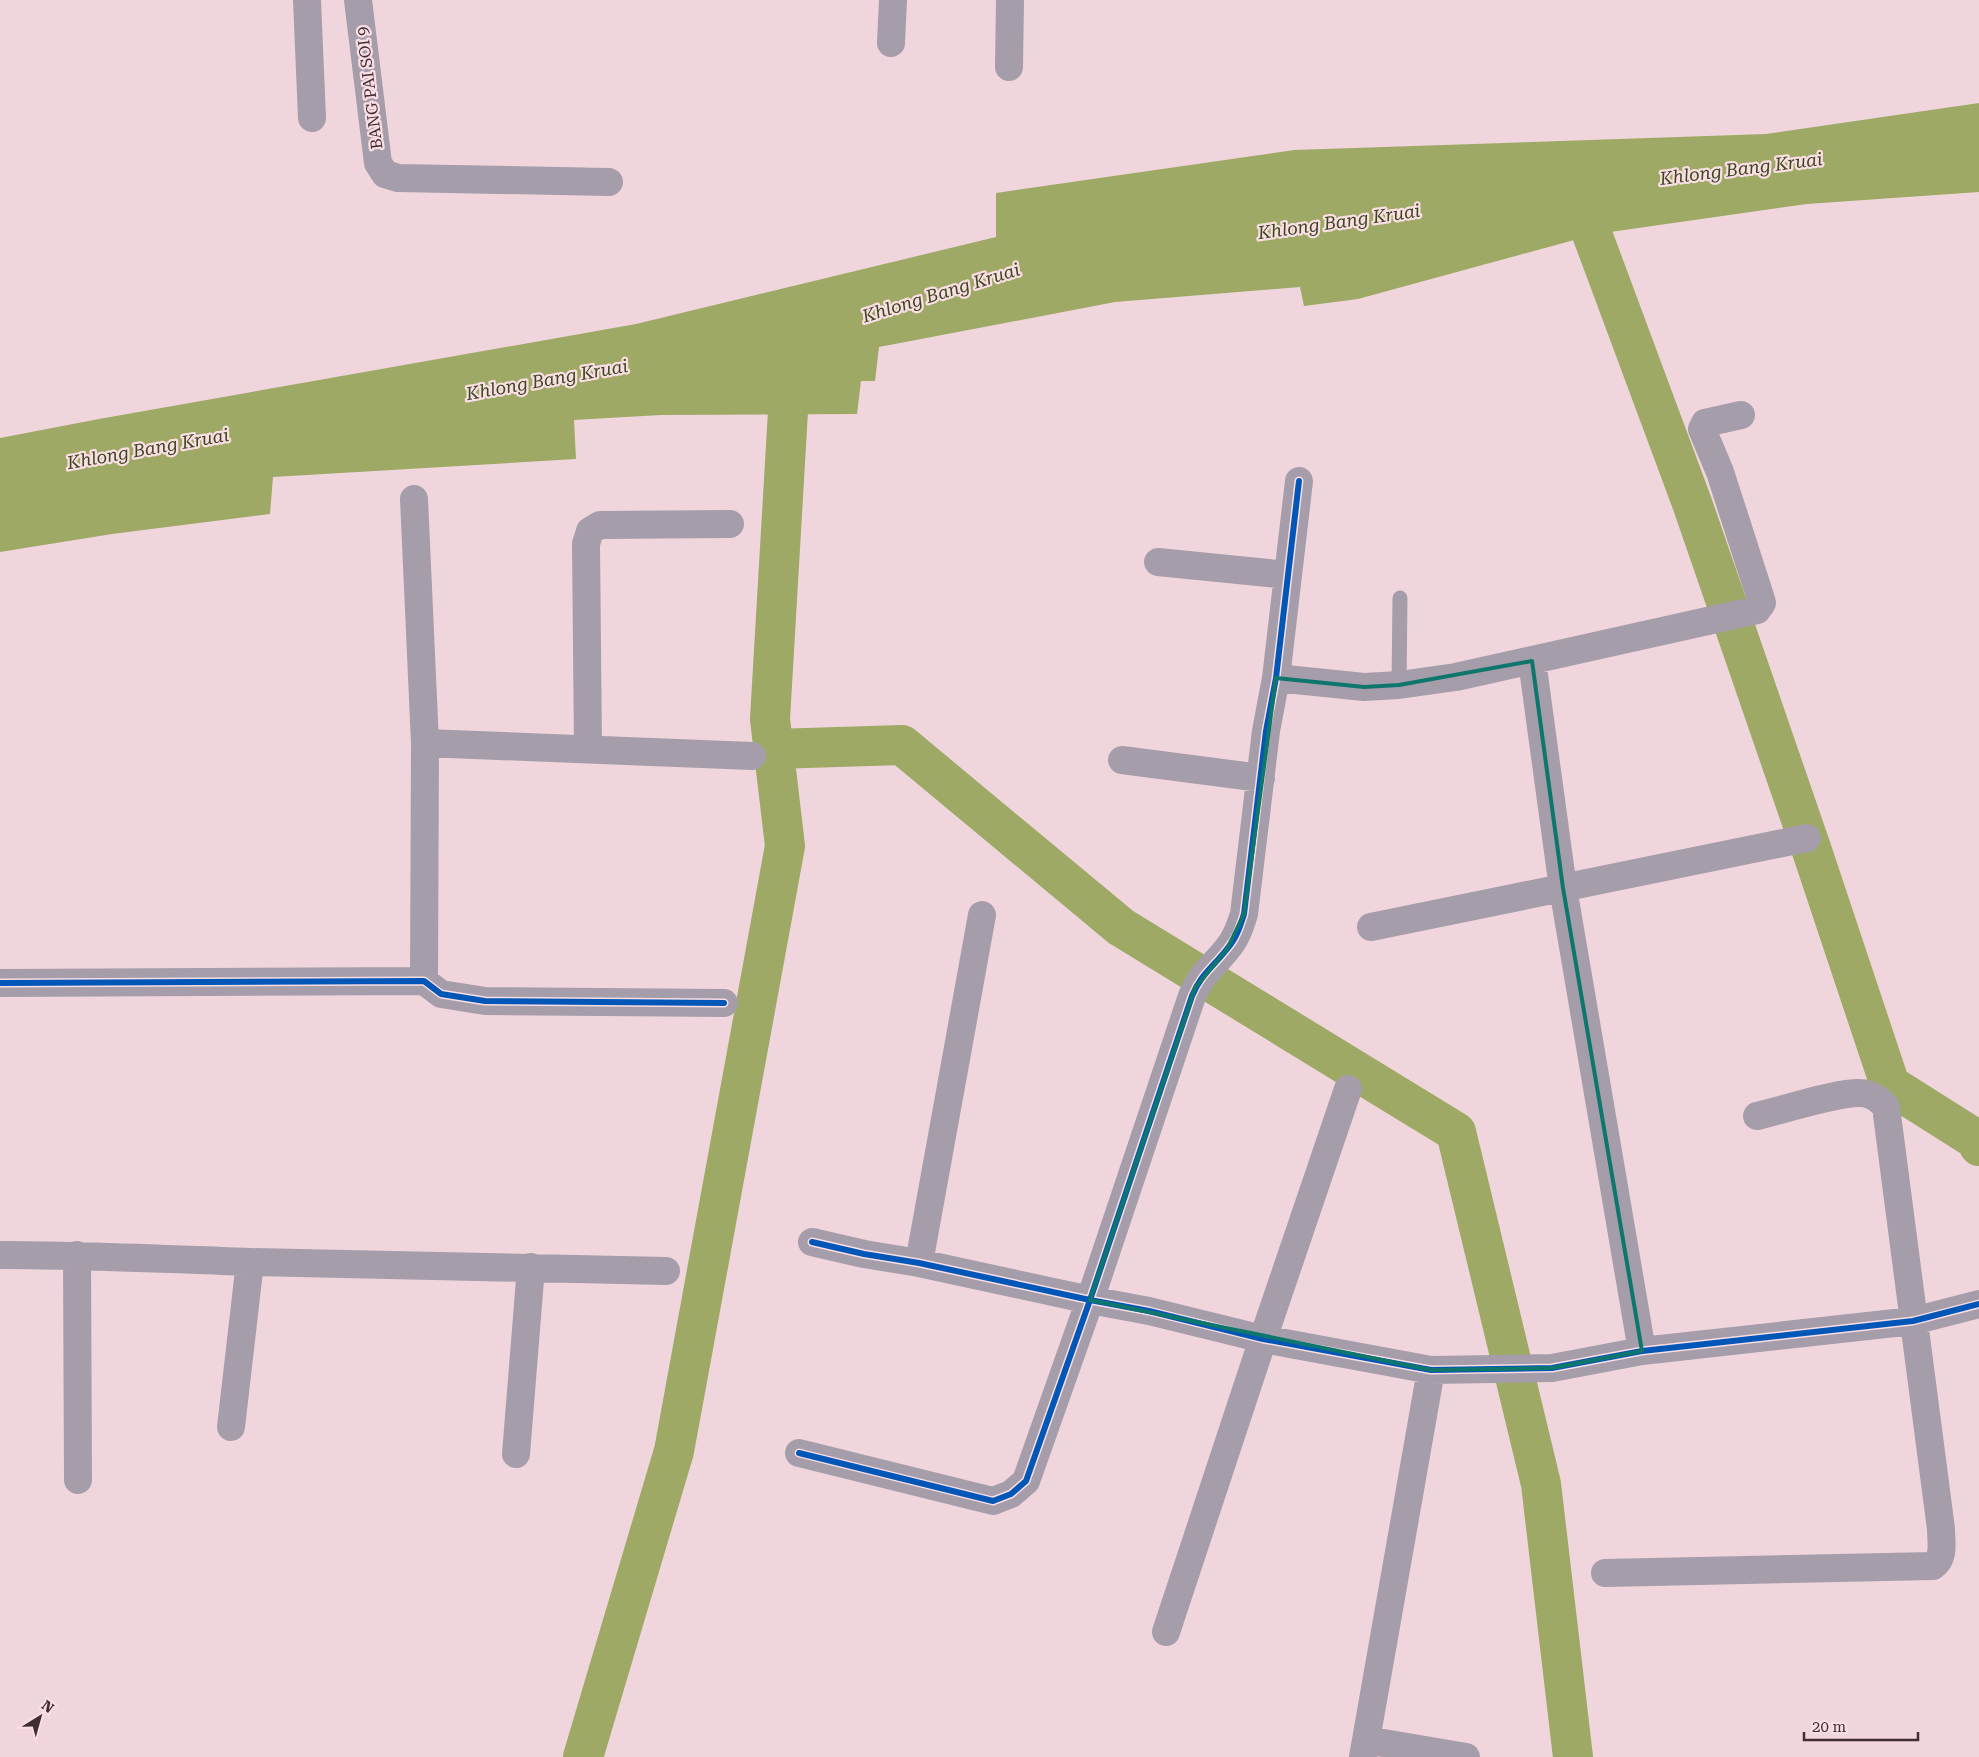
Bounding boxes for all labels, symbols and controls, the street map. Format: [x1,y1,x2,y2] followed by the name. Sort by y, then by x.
[353,26,386,150] street label: BANG PAI SOI 9
[1657,148,1824,189] water label: Khlong Bang Kruai
[1255,200,1422,243] water label: Khlong Bang Kruai
[858,258,1023,327] water label: Khlong Bang Kruai
[463,355,630,404] water label: Khlong Bang Kruai
[64,424,231,473] water label: Khlong Bang Kruai
[15,1692,65,1742] north arrow
[39,1697,57,1716] text: N
[1804,1710,1918,1742] scale bar
[1812,1718,1847,1736] text: 20 m

